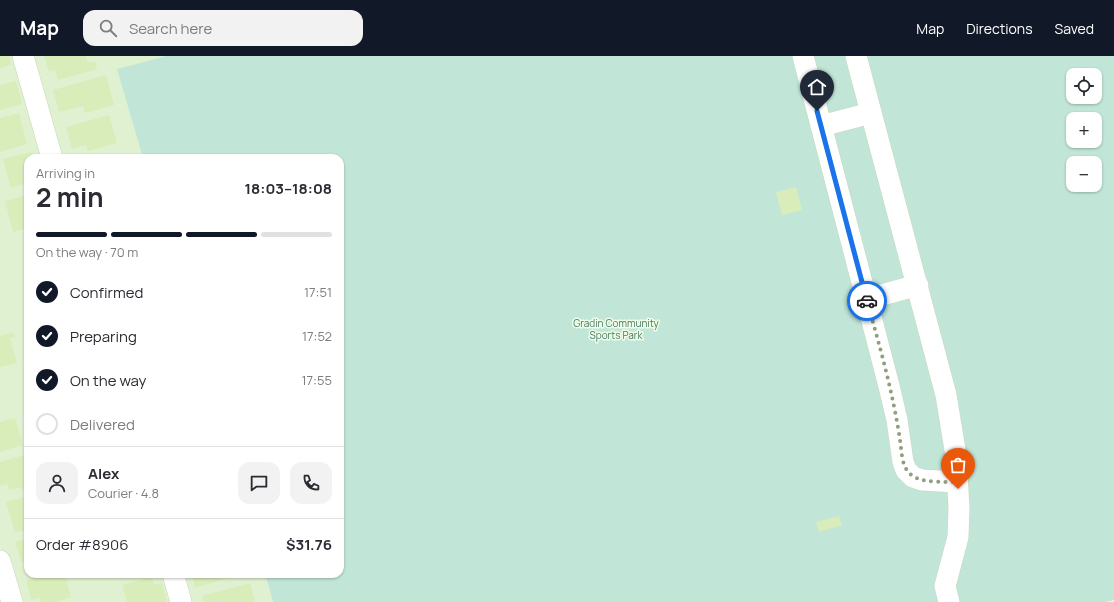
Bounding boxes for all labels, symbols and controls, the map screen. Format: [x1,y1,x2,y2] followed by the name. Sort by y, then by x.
[83,10,363,46] search box
[20,15,59,41] text: Map
[97,17,119,39] icon: search
[129,18,212,39] text: Search here
[916,19,944,38] text: Map
[966,19,1033,38] text: Directions
[1055,19,1094,38] text: Saved
[1066,68,1102,192] map controls
[1066,68,1102,104] button: locate
[800,70,834,111] pin
[806,76,828,98] icon: home
[1066,112,1102,148] button: +
[1066,156,1102,192] button: −
[36,164,95,182] text: Arriving in
[245,178,332,199] text: 18:03–18:08
[36,179,104,215] text: 2 min
[36,243,138,261] text: On the way · 70 m
[36,281,58,303] icon: check
[847,281,887,321] courier
[70,282,143,303] text: Confirmed
[304,283,332,301] text: 17:51
[856,290,878,312] icon: car
[573,316,660,342] park label: Gradin Community Sports Park
[36,325,58,347] icon: check
[70,326,137,347] text: Preparing
[302,327,332,345] text: 17:52
[36,369,58,391] icon: check
[70,370,146,391] text: On the way
[302,371,332,389] text: 17:55
[70,414,135,435] text: Delivered
[941,448,975,489] pin
[947,454,969,476] icon: bag
[36,462,78,504] button: person
[238,462,280,504] button: chat
[290,462,332,504] button: phone
[88,463,119,484] text: Alex
[88,484,159,502] text: Courier · 4.8
[36,534,128,555] text: Order #8906
[286,534,332,555] text: $31.76

